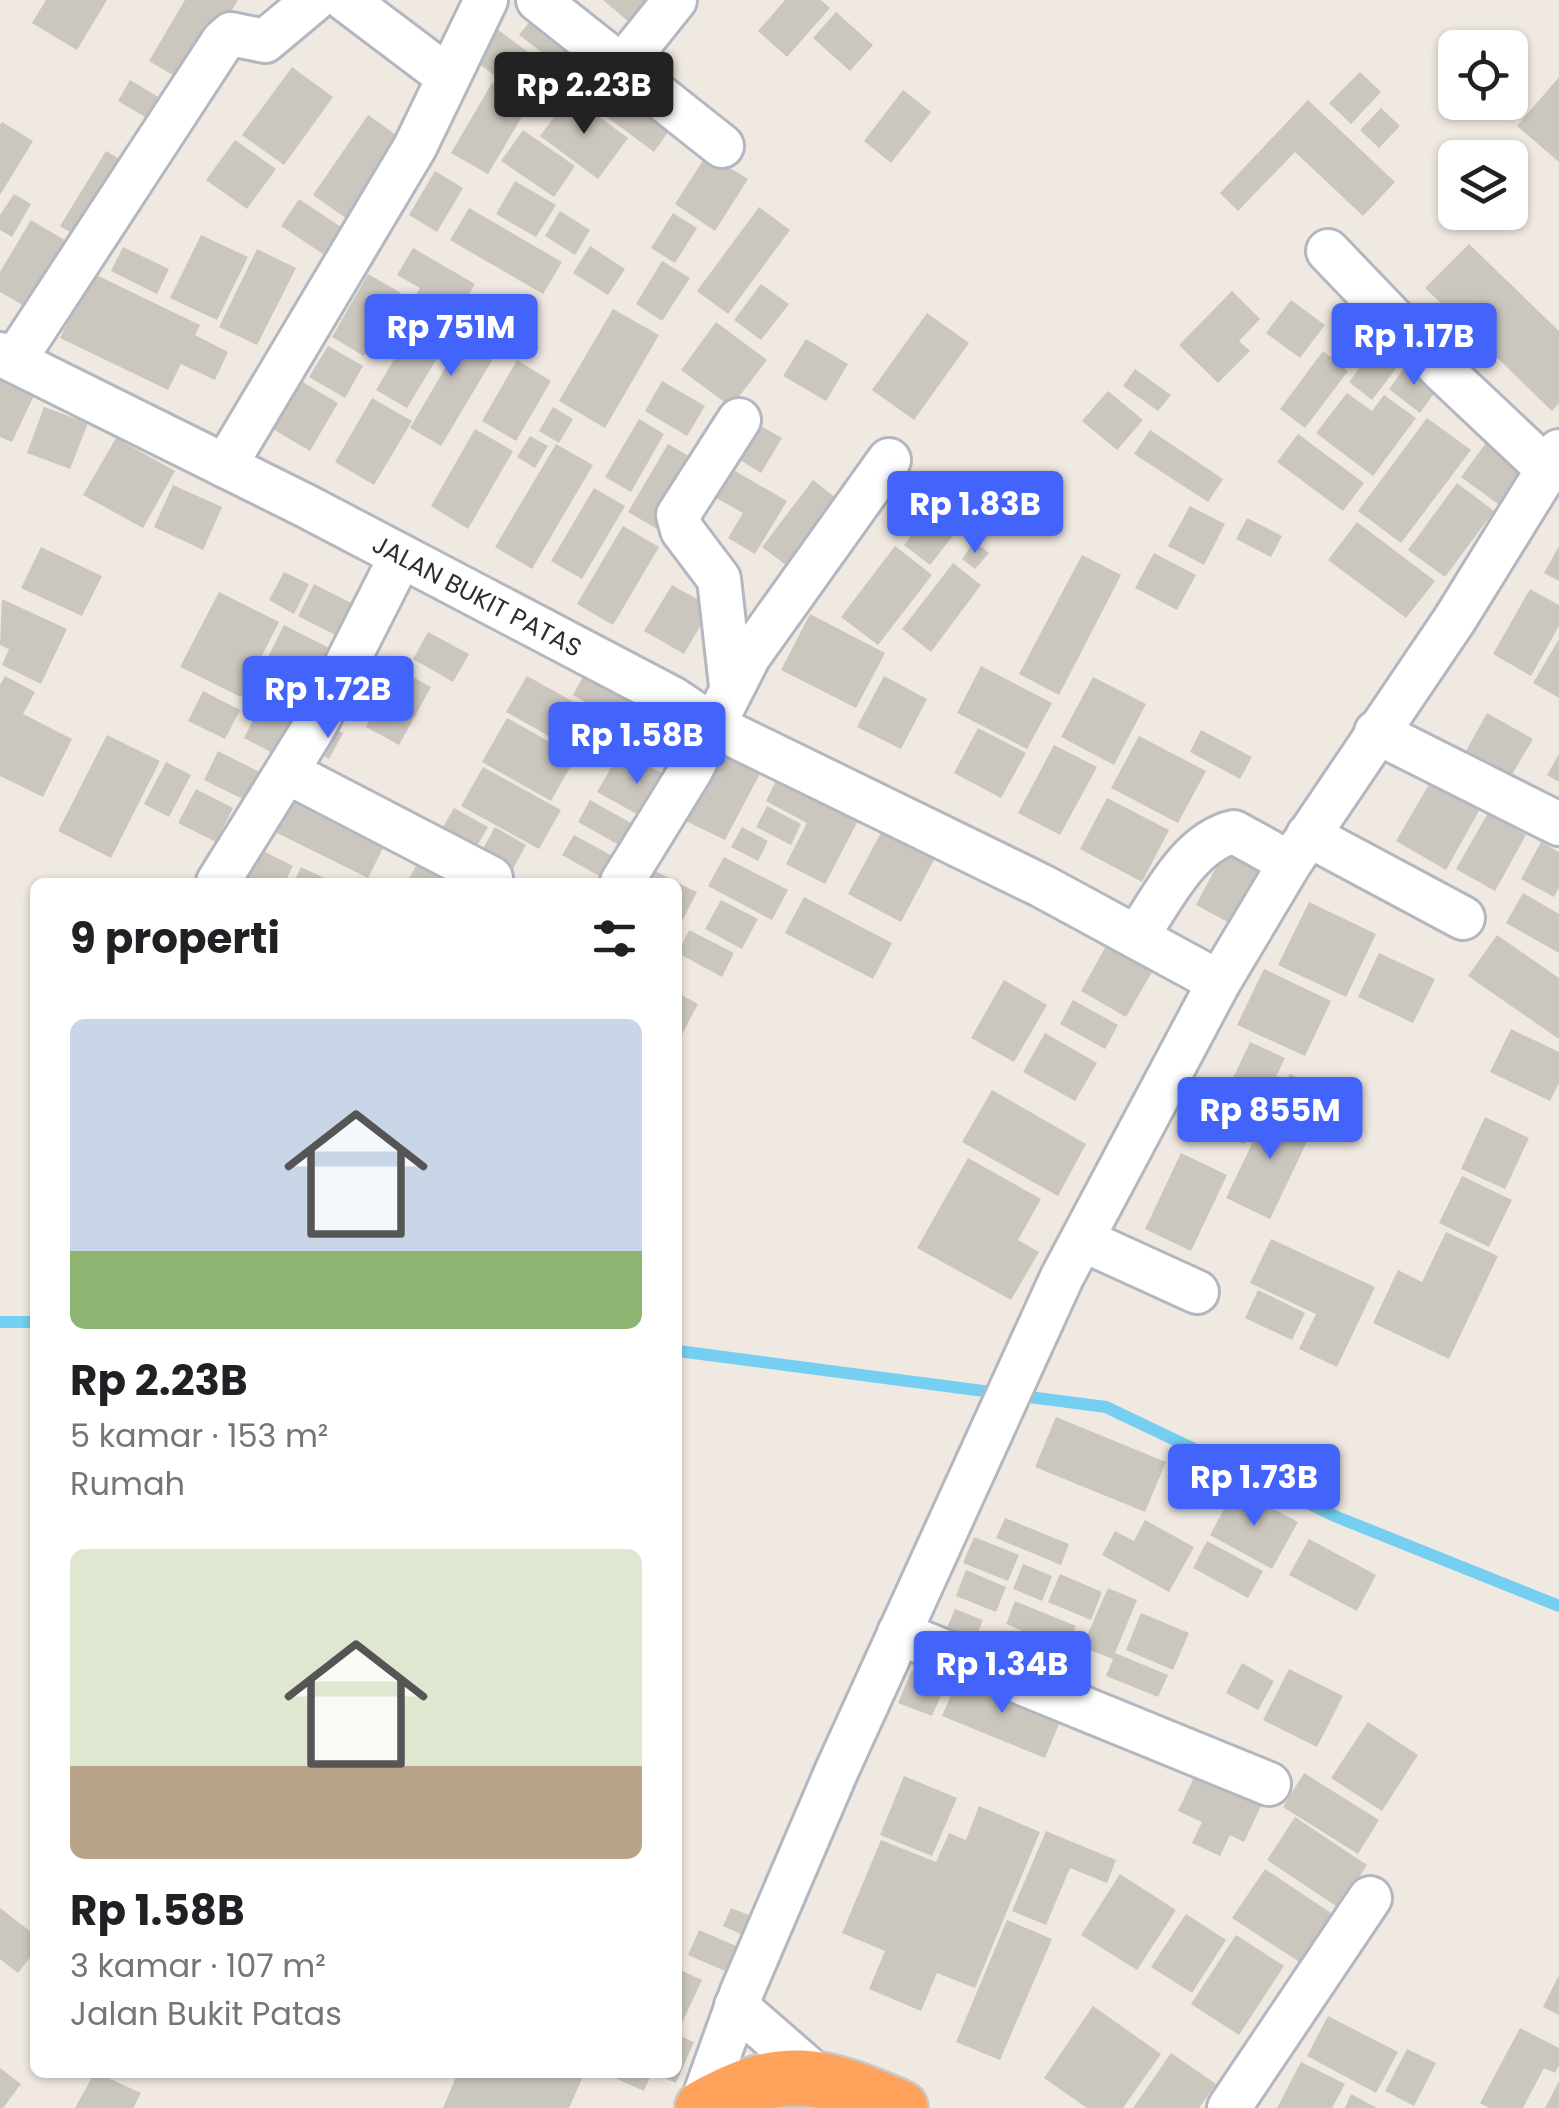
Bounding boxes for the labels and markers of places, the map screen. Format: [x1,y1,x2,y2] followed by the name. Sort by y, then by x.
[481,52,687,137] pin: Rp 2.23B
[359,294,543,379] pin: Rp 751M
[1311,303,1517,388] pin: Rp 1.17B
[872,471,1078,556] pin: Rp 1.83B
[225,656,431,741] pin: Rp 1.72B
[534,702,740,787] pin: Rp 1.58B
[1178,1077,1362,1162] pin: Rp 855M
[1151,1444,1357,1529] pin: Rp 1.73B
[899,1631,1105,1716] pin: Rp 1.34B

